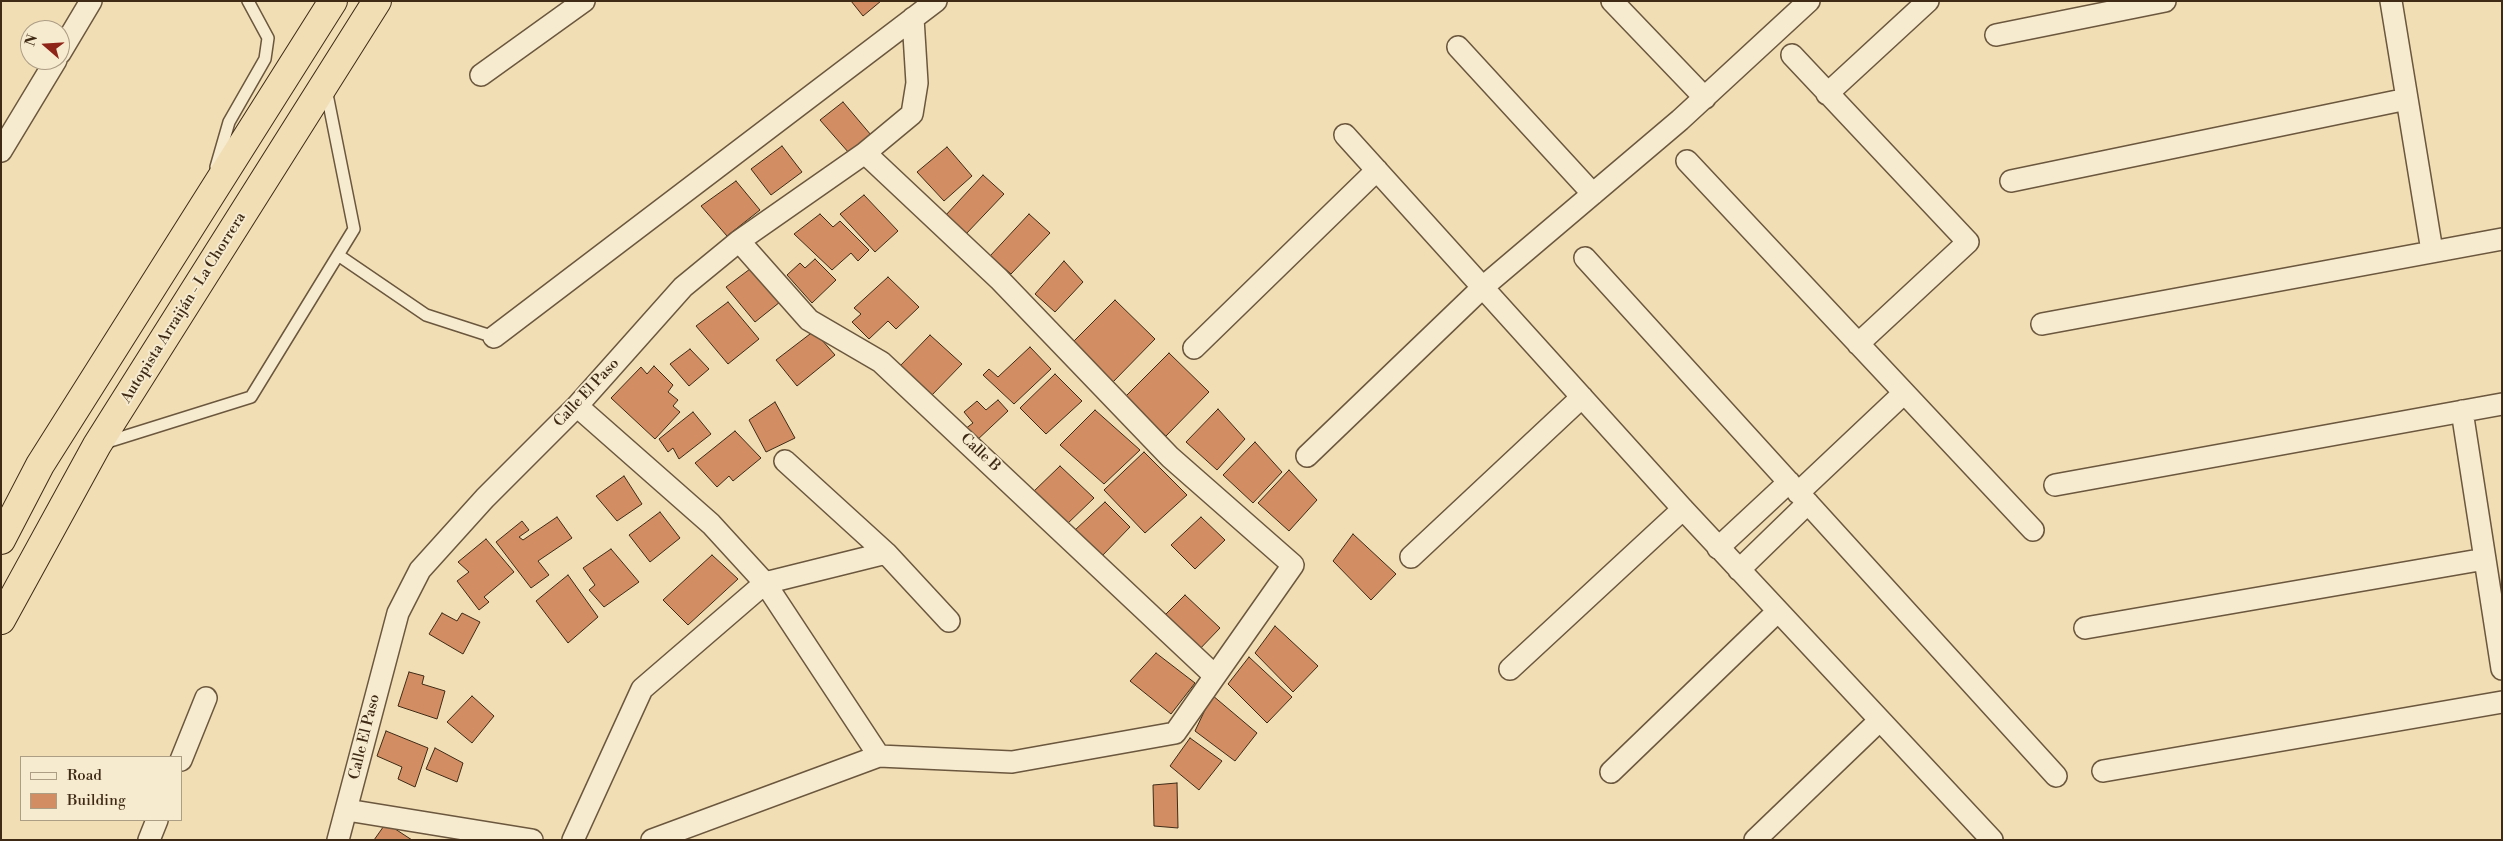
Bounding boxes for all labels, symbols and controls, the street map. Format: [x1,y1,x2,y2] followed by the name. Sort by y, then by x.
[20,20,70,70] north arrow
[21,32,42,49] text: N
[118,209,250,407] street label: Autopista Arraiján - La Chorrera
[551,355,623,431] street label: Calle El Paso
[956,430,1004,476] street label: Calle B
[346,692,384,782] street label: Calle El Paso
[20,756,182,821] legend
[67,766,102,785] text: Road
[67,791,126,810] text: Building

